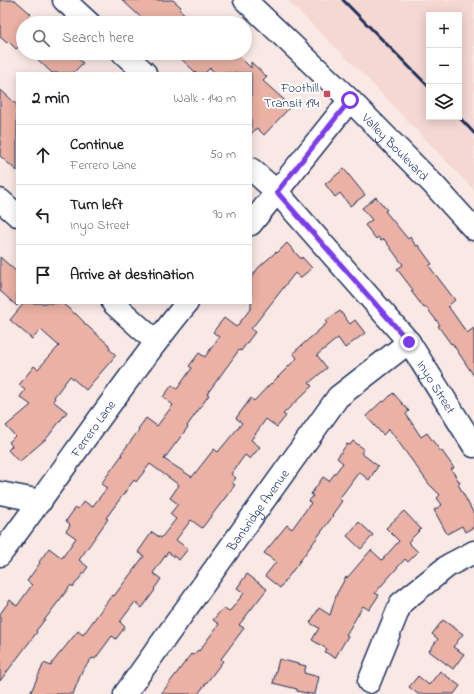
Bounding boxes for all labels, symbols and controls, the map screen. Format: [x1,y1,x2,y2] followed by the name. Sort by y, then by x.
[426,12,462,120] map controls
[426,12,462,48] button: +
[16,16,252,60] search box
[30,27,52,49] icon: search
[62,27,134,49] text: Search here
[426,48,462,84] button: −
[264,79,320,113] place label: Foothill Transit 194
[426,84,462,120] button: layers
[32,86,69,111] text: 2 min
[173,89,236,108] text: Walk · 140 m
[322,89,332,99] marker: Foothill Transit 194
[341,91,359,109] route start
[356,109,433,186] street label: Valley Boulevard
[70,134,124,156] text: Continue
[32,144,54,166] icon: ahead
[210,145,236,164] text: 50 m
[70,156,136,175] text: Ferrero Lane
[70,194,123,216] text: Turn left
[32,204,54,226] icon: left
[213,205,236,224] text: 90 m
[70,216,130,235] text: Inyo Street
[32,264,54,286] icon: arrive
[70,264,194,286] text: Arrive at destination
[400,333,418,351] route end
[412,357,460,418] street label: Inyo Street
[66,396,121,462] street label: Ferrero Lane
[222,465,294,556] street label: Banbridge Avenue

